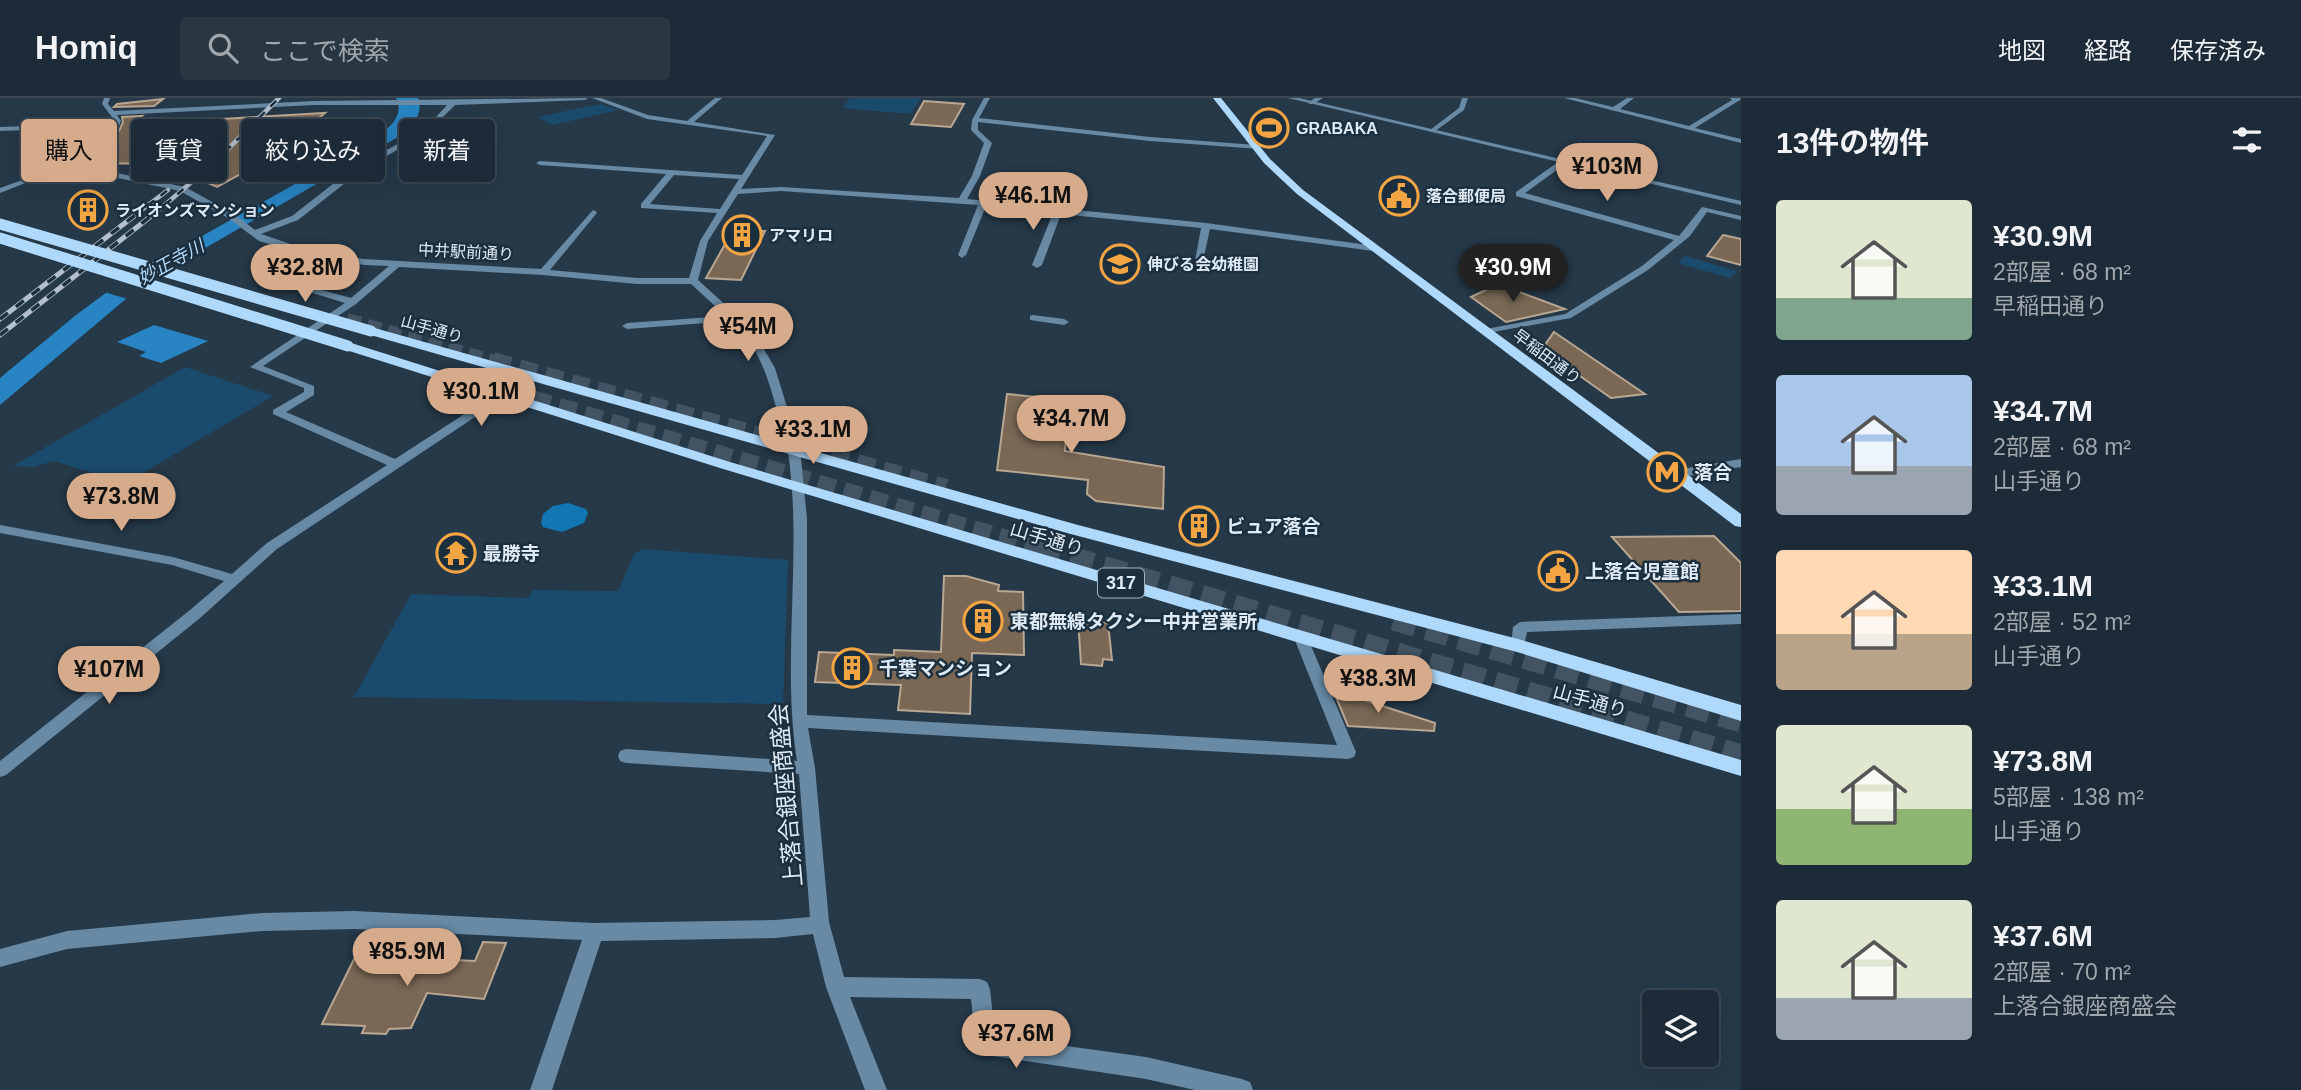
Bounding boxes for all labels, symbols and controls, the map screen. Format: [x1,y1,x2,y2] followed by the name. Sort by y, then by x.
[180,17,670,80] search box
[35,29,138,66] text: Homiq
[204,29,242,67] icon: search
[260,36,390,66] text: ここで検索
[1998,37,2046,64] text: 地図
[2084,37,2132,64] text: 経路
[2170,37,2266,64] text: 保存済み
[1248,107,1290,149] sports icon: GRABAKA
[21,119,117,182] chip: 購入
[131,119,227,182] chip: 賃貸
[241,119,385,182] chip: 絞り込み
[399,119,495,182] chip: 新着
[1296,120,1378,137] place label: GRABAKA
[2228,121,2266,159] icon: filters
[1776,126,1929,159] text: 13件の物件
[1558,144,1656,203] pin: ¥103M
[1572,153,1642,179] text: ¥103M
[976,172,1090,232] pin: ¥46.1M
[1378,175,1420,217] public building icon: 落合郵便局
[995,182,1071,208] text: ¥46.1M
[1426,188,1506,205] place label: 落合郵便局
[67,189,109,231] building icon: ライオンズマンション
[115,202,275,219] place label: ライオンズマンション
[721,214,763,256] building icon: アマリロ
[1993,219,2093,252] text: ¥30.9M
[769,227,833,244] place label: アマリロ
[1832,228,1916,312] icon: home
[135,235,209,288] water label: 妙正寺川
[418,241,514,263] street label: 中井駅前通り
[1099,243,1141,285] school or university icon: 伸びる会幼稚園
[248,244,362,304] pin: ¥32.8M
[1456,244,1570,304] pin: ¥30.9M
[267,254,343,280] text: ¥32.8M
[1475,254,1551,280] text: ¥30.9M
[1147,256,1259,273] place label: 伸びる会幼稚園
[1993,259,2131,285] text: 2部屋 · 68 m²
[1993,293,2108,319] text: 早稲田通り
[707,303,789,363] pin: ¥54M
[399,312,465,346] street label: 山手通り
[719,313,777,339] text: ¥54M
[1510,326,1584,388] street label: 早稲田通り
[424,368,538,428] pin: ¥30.1M
[443,378,519,404] text: ¥30.1M
[1993,394,2093,427] text: ¥34.7M
[1014,396,1128,455] pin: ¥34.7M
[1832,403,1916,487] icon: home
[1033,405,1109,431] text: ¥34.7M
[756,406,870,466] pin: ¥33.1M
[775,416,851,442] text: ¥33.1M
[1993,434,2131,460] text: 2部屋 · 68 m²
[1646,451,1688,493] metro station icon: 落合
[1694,462,1732,483] place label: 落合
[1993,468,2085,494] text: 山手通り
[64,474,178,533] pin: ¥73.8M
[83,483,159,509] text: ¥73.8M
[1178,505,1220,547] building icon: ビュア落合
[1226,516,1321,537] place label: ビュア落合
[1008,518,1086,560] street label: 山手通り
[435,532,477,574] temple icon: 最勝寺
[483,543,540,564] place label: 最勝寺
[1537,550,1579,592] public building icon: 上落合児童館
[1585,561,1699,582] place label: 上落合児童館
[1098,569,1144,598] road number: 317
[1993,569,2093,602] text: ¥33.1M
[1832,578,1916,662] icon: home
[962,600,1004,642] building icon: 東都無線タクシー中井営業所
[1993,609,2131,635] text: 2部屋 · 52 m²
[1010,611,1257,632] place label: 東都無線タクシー中井営業所
[1993,643,2085,669] text: 山手通り
[60,646,158,706] pin: ¥107M
[831,647,873,689] building icon: 千葉マンション
[74,656,144,682] text: ¥107M
[1321,656,1435,715] pin: ¥38.3M
[879,658,1012,679] place label: 千葉マンション
[1340,665,1416,691] text: ¥38.3M
[1551,680,1629,722] street label: 山手通り
[765,702,807,888] street label: 上落合銀座商盛会
[1993,744,2093,777] text: ¥73.8M
[1832,753,1916,837] icon: home
[1993,784,2144,810] text: 5部屋 · 138 m²
[1993,818,2085,844] text: 山手通り
[1993,919,2093,952] text: ¥37.6M
[350,928,464,988] pin: ¥85.9M
[1832,928,1916,1012] icon: home
[369,938,445,964] text: ¥85.9M
[1993,959,2131,985] text: 2部屋 · 70 m²
[1642,990,1719,1067] map controls
[1642,990,1719,1067] button: layers
[1993,993,2177,1019] text: 上落合銀座商盛会
[959,1010,1073,1070] pin: ¥37.6M
[978,1020,1054,1046] text: ¥37.6M

